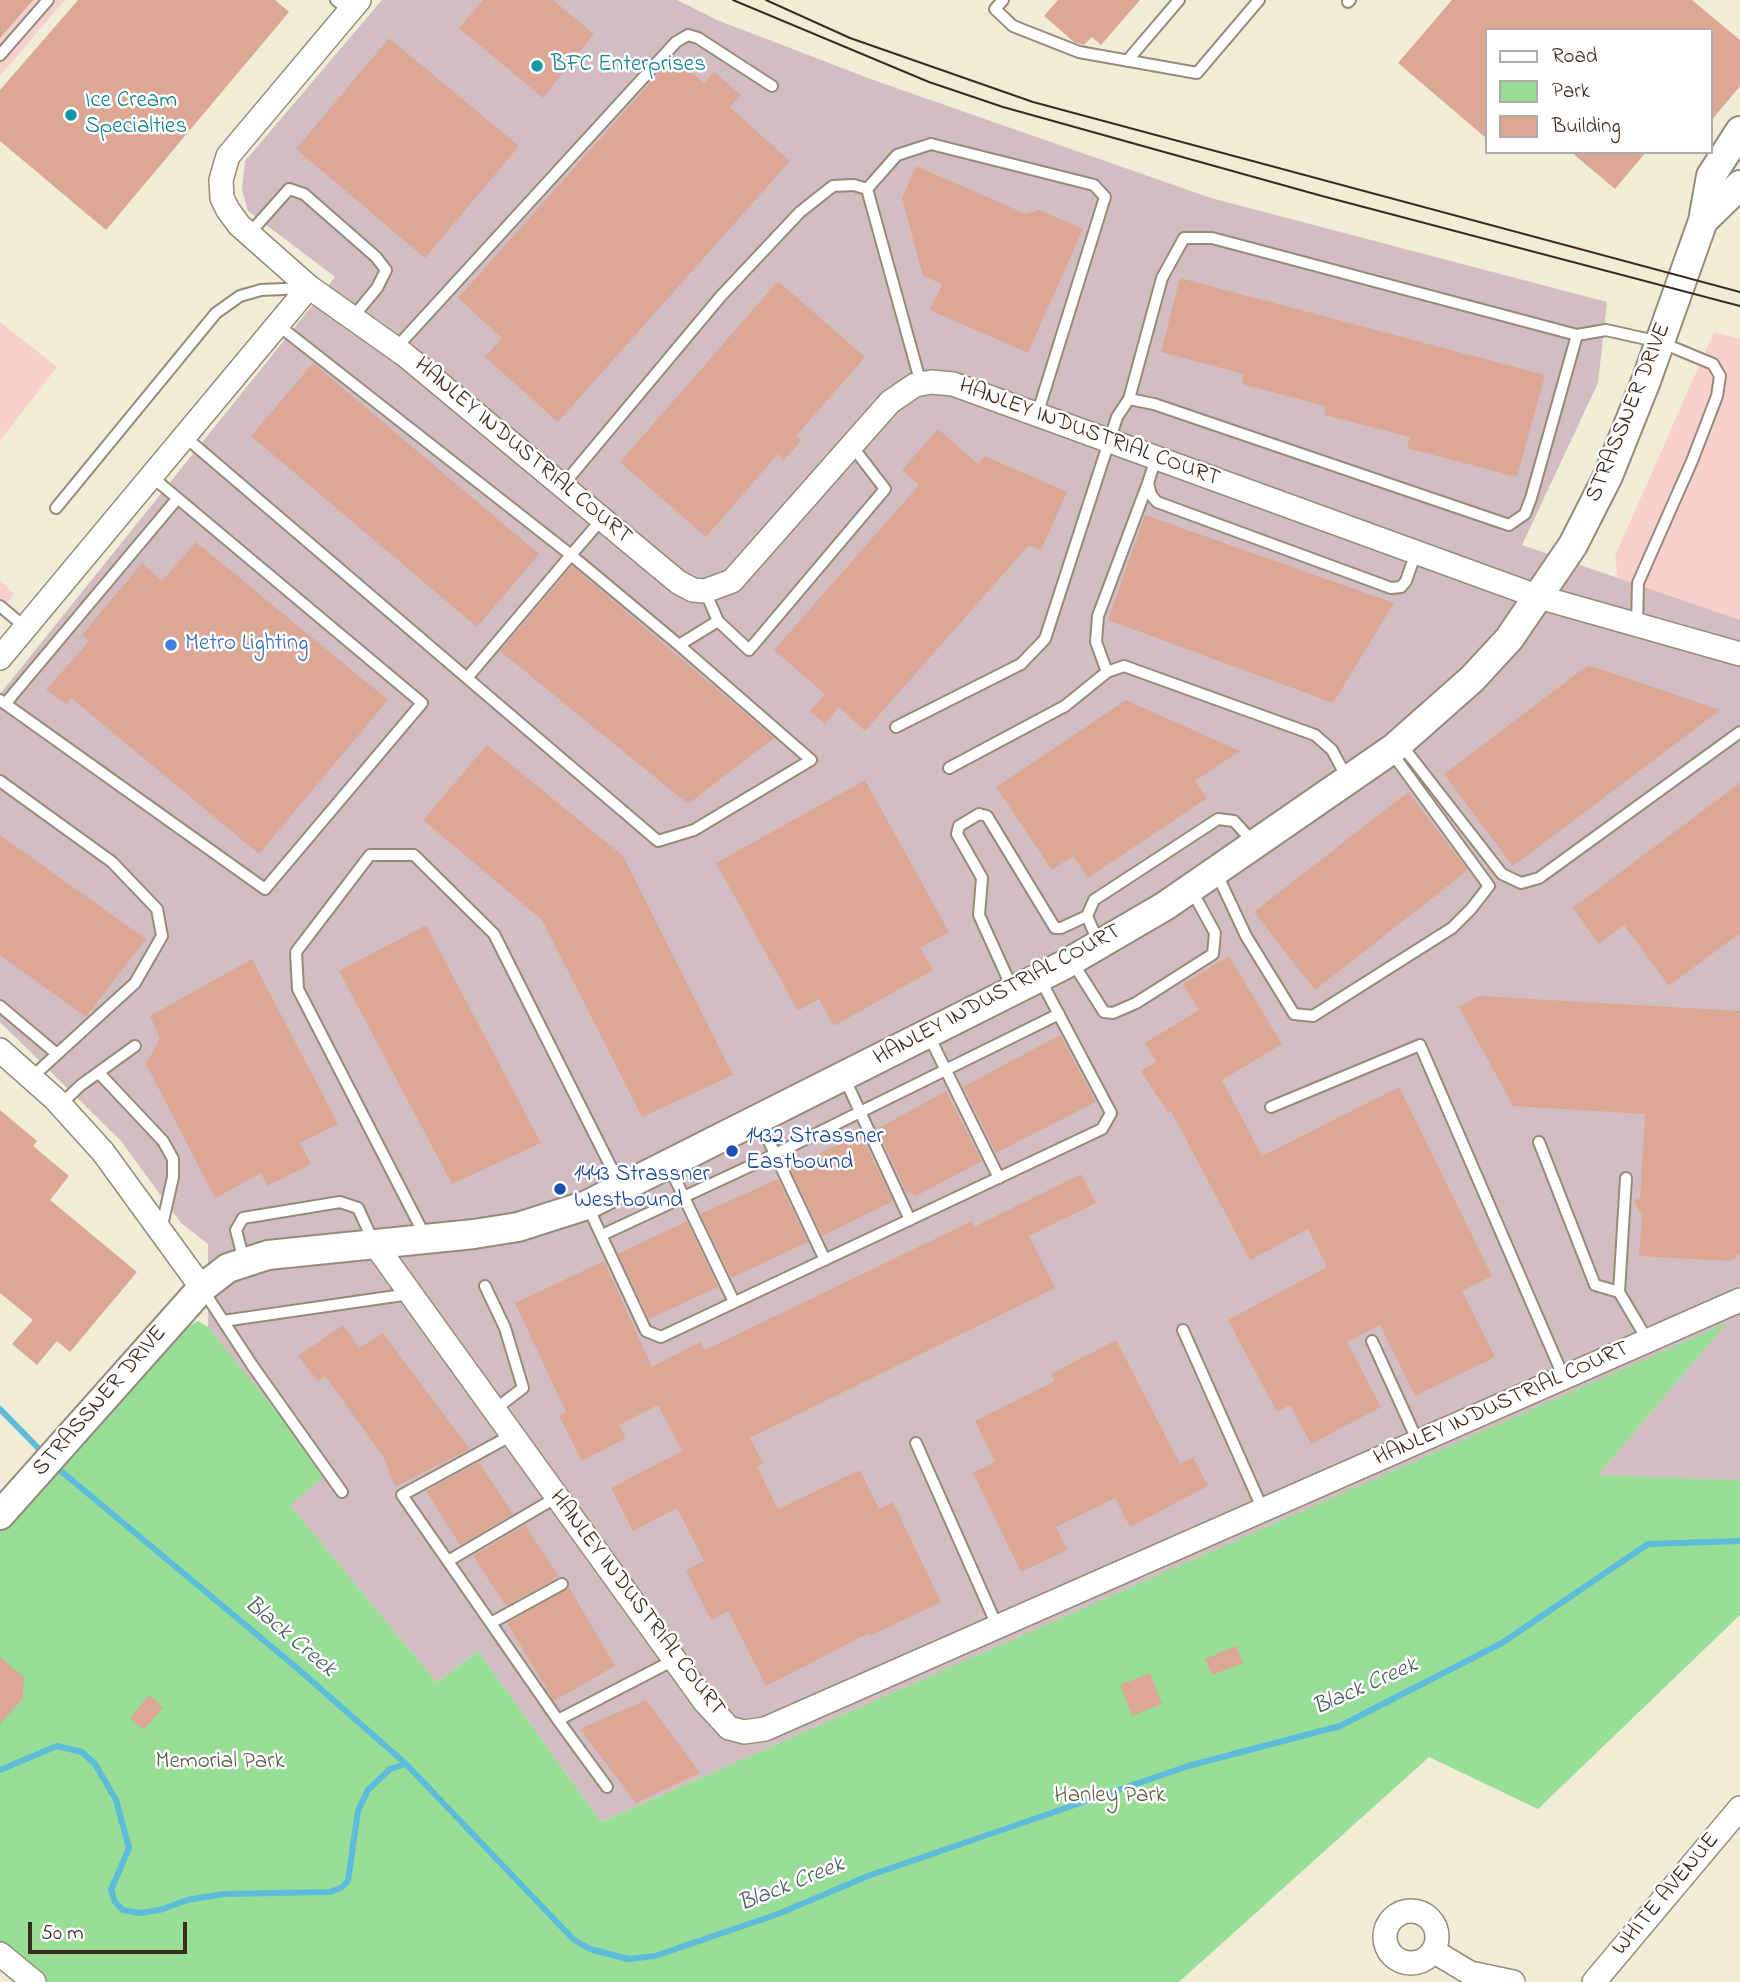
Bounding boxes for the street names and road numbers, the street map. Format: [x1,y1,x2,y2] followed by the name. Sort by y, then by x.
[1581,319,1679,507] street label: STRASSNER DRIVE
[407,353,637,551] street label: HANLEY INDUSTRIAL COURT
[955,374,1223,494] street label: HANLEY INDUSTRIAL COURT
[870,919,1126,1073] street label: HANLEY INDUSTRIAL COURT
[28,1321,174,1483] street label: STRASSNER DRIVE
[1370,1336,1634,1474] street label: HANLEY INDUSTRIAL COURT
[542,1485,730,1723] street label: HANLEY INDUSTRIAL COURT
[1607,1828,1727,1962] street label: WHITE AVENUE

